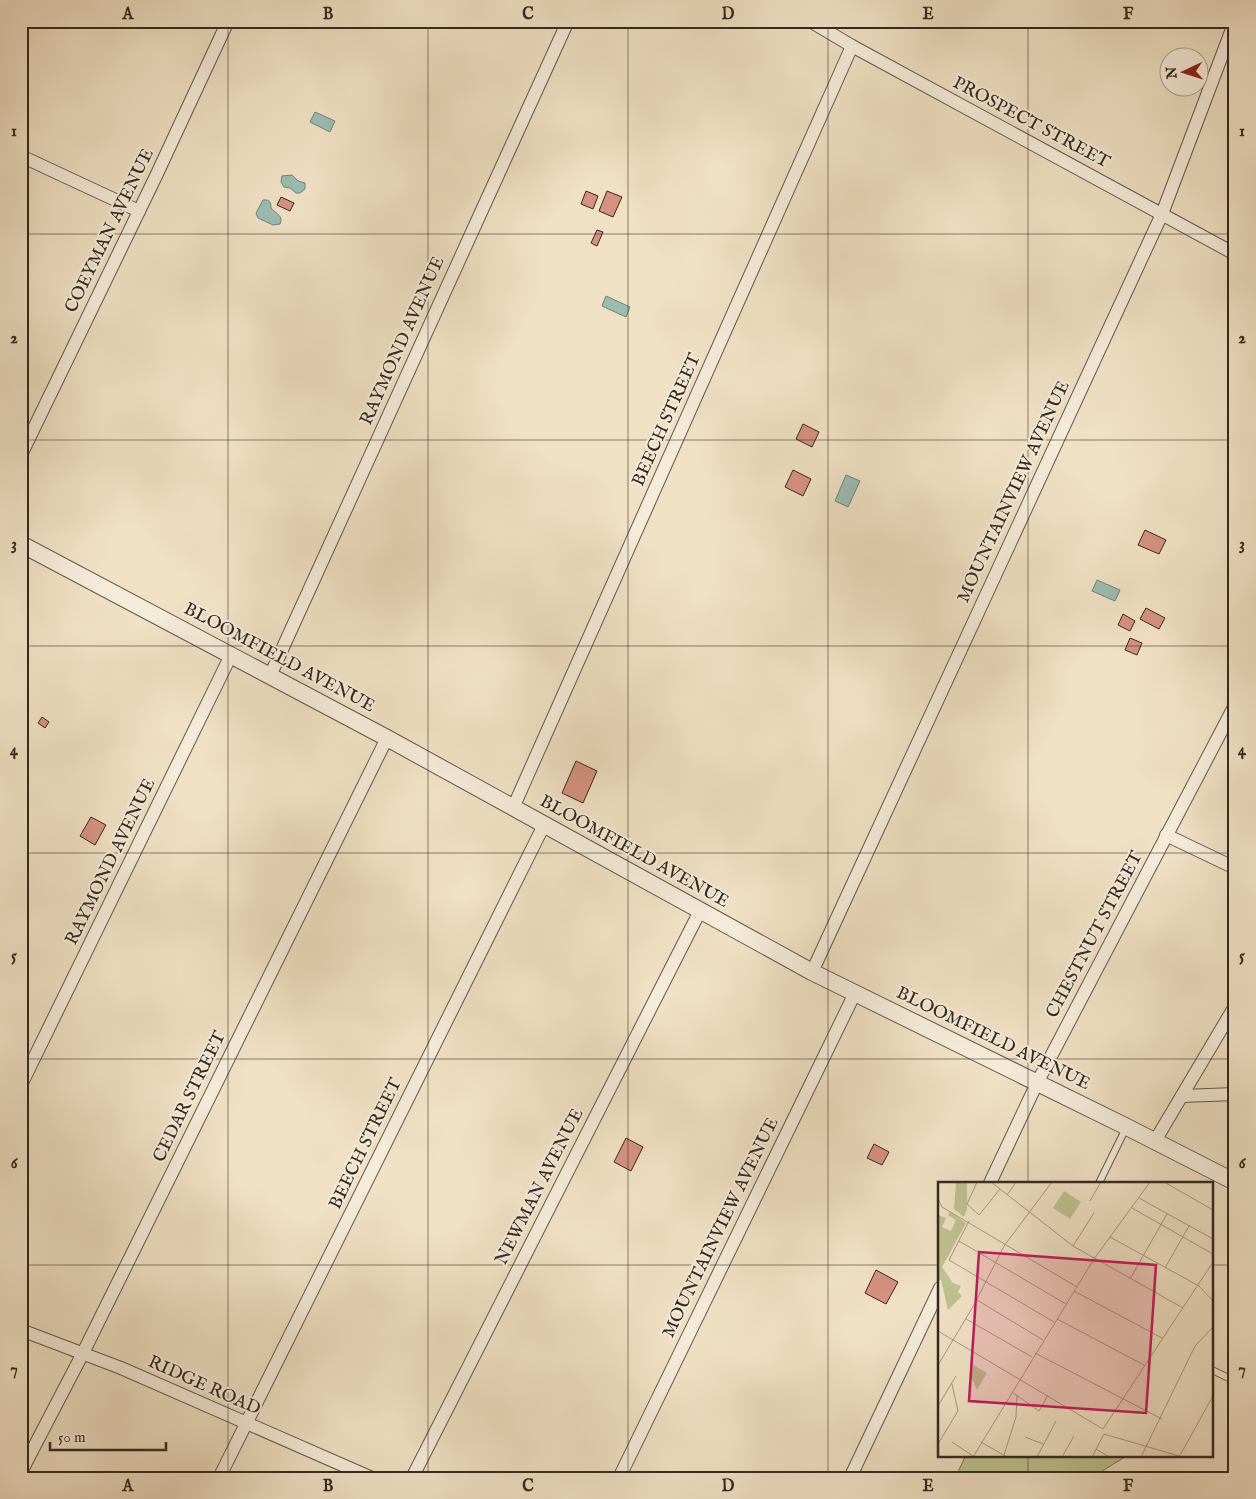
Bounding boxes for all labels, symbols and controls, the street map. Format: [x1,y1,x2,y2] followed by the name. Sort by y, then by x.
[122,5,135,25] text: A
[323,5,334,25] text: B
[522,5,534,25] text: C
[722,5,735,25] text: D
[922,5,934,25] text: E
[1123,5,1134,25] text: F
[1158,48,1208,98] north arrow
[1163,66,1181,81] text: N
[949,72,1113,174] street label: PROSPECT STREET
[11,122,17,142] text: 1
[1239,122,1245,142] text: 1
[60,145,160,317] street label: COEYMAN AVENUE
[355,253,451,429] street label: RAYMOND AVENUE
[10,329,18,349] text: 2
[1238,329,1246,349] text: 2
[627,350,707,490] street label: BEECH STREET
[952,377,1076,607] street label: MOUNTAINVIEW AVENUE
[11,535,17,555] text: 3
[1239,535,1245,555] text: 3
[180,598,378,718] street label: BLOOMFIELD AVENUE
[10,741,19,761] text: 4
[1238,741,1247,761] text: 4
[61,775,161,949] street label: RAYMOND AVENUE
[535,790,733,914] street label: BLOOMFIELD AVENUE
[1041,848,1149,1022] street label: CHESTNUT STREET
[11,947,17,967] text: 5
[1239,947,1245,967] text: 5
[892,982,1094,1096] street label: BLOOMFIELD AVENUE
[148,1028,232,1166] street label: CEDAR STREET
[324,1075,408,1213] street label: BEECH STREET
[491,1105,589,1269] street label: NEWMAN AVENUE
[658,1114,784,1342] street label: MOUNTAINVIEW AVENUE
[11,1154,19,1174] text: 6
[1239,1154,1247,1174] text: 6
[938,1182,1214,1456] inset map
[144,1351,264,1421] street label: RIDGE ROAD
[10,1360,18,1380] text: 7
[1238,1360,1246,1380] text: 7
[50,1419,166,1451] scale bar
[58,1428,86,1447] text: 50 m
[122,1477,135,1497] text: A
[323,1477,334,1497] text: B
[522,1477,534,1497] text: C
[722,1477,735,1497] text: D
[922,1477,934,1497] text: E
[1123,1477,1134,1497] text: F

